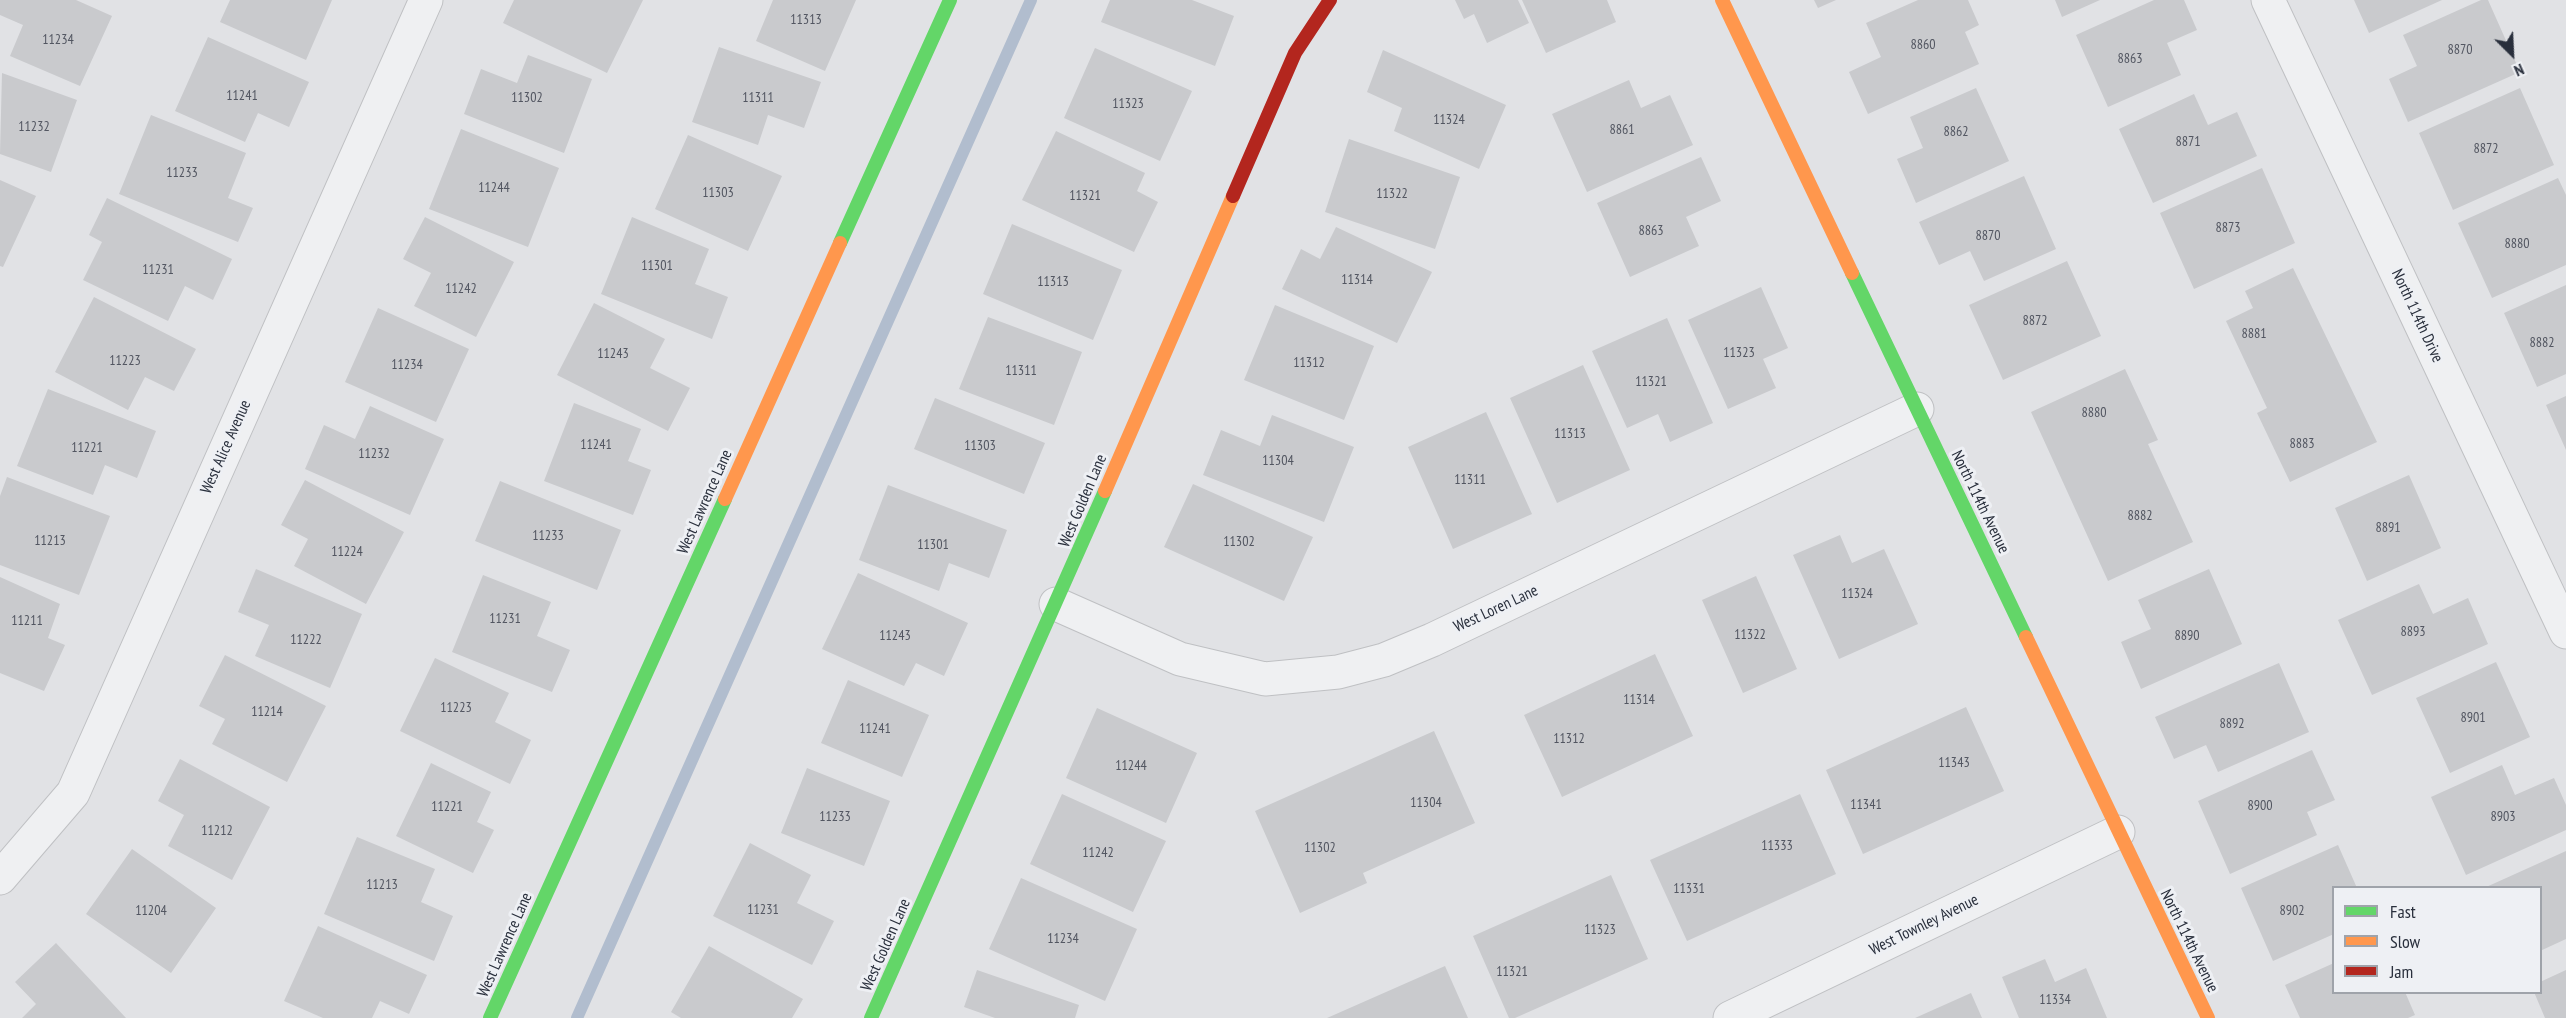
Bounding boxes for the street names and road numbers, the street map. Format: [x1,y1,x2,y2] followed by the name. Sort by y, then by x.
[2387,266,2447,366] street label: North 114th Drive
[197,397,255,497] street label: West Alice Avenue
[673,447,737,557] street label: West Lawrence Lane
[1947,447,2013,557] street label: North 114th Avenue
[1055,452,1111,550] street label: West Golden Lane
[1451,581,1541,637] street label: West Loren Lane
[2156,886,2222,996] street label: North 114th Avenue
[473,890,537,1000] street label: West Lawrence Lane
[1866,890,1982,960] street label: West Townley Avenue
[857,896,915,994] street label: West Golden Lane

